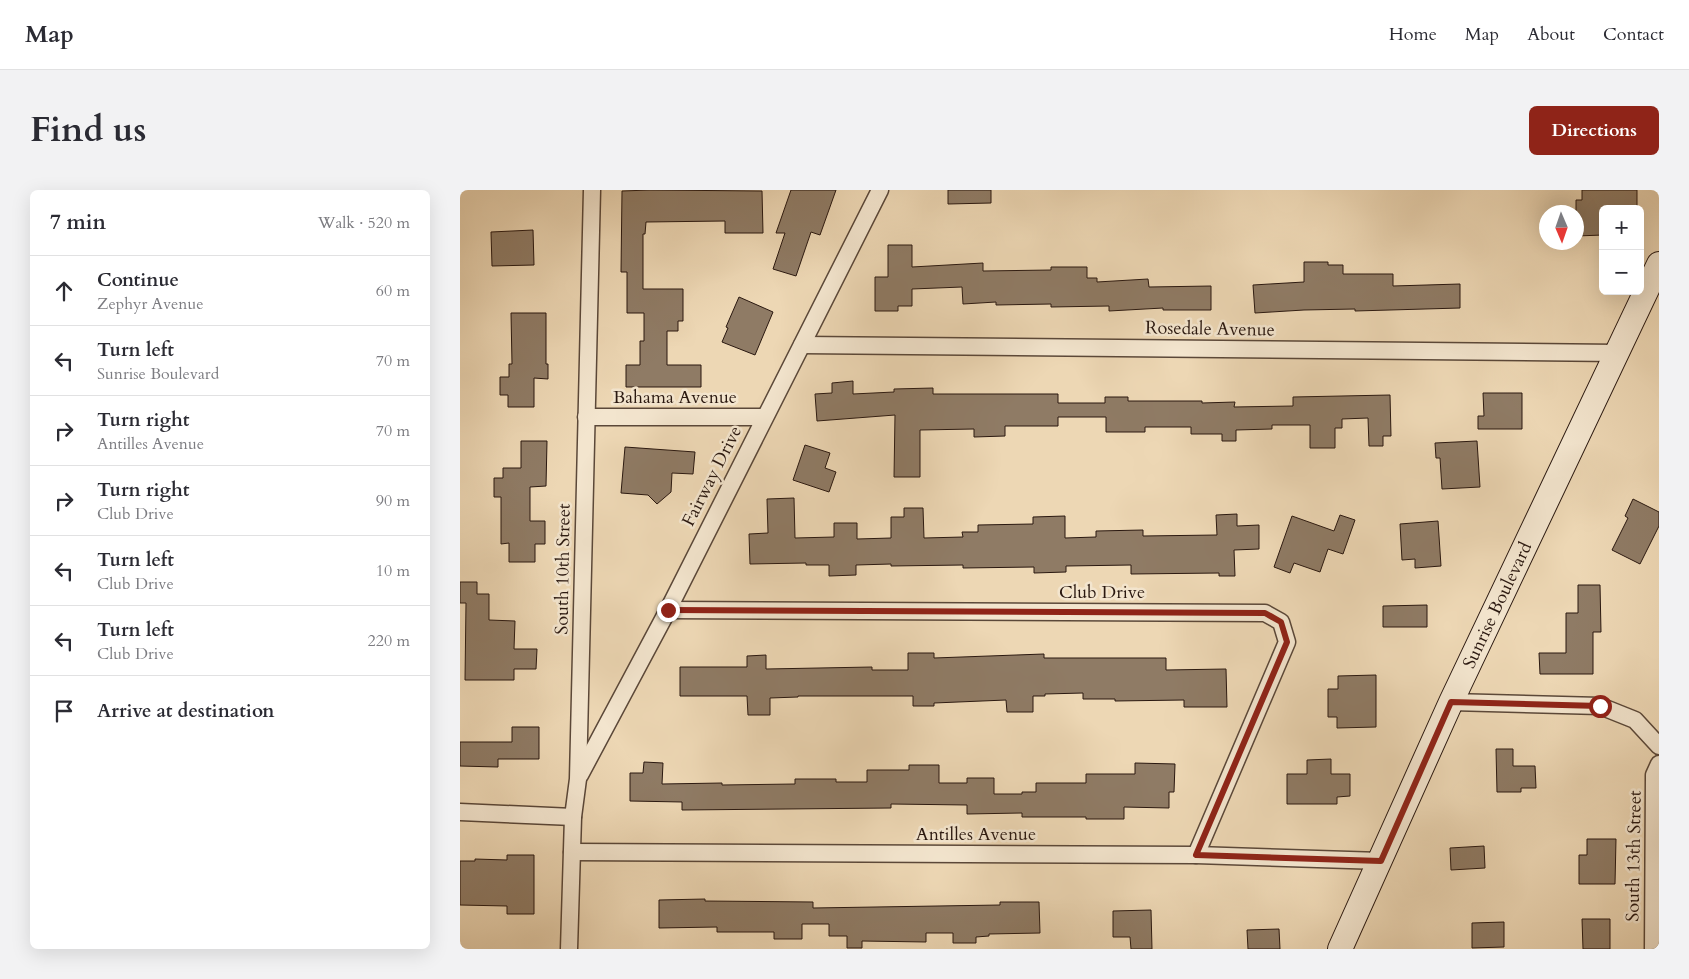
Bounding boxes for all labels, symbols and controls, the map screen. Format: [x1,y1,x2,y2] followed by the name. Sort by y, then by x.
[25,18,74,51] text: Map
[1389,22,1437,47] text: Home
[1465,22,1499,47] text: Map
[1527,22,1575,47] text: About
[1603,22,1664,47] text: Contact
[30,106,146,154] text: Find us
[1529,106,1659,155] button: Directions
[1539,205,1584,250] north arrow
[1599,205,1644,295] map controls
[1599,205,1644,250] button: +
[50,208,106,237] text: 7 min
[318,212,410,234] text: Walk · 520 m
[1599,250,1644,295] button: −
[97,267,179,293] text: Continue
[50,277,78,305] icon: ahead
[376,280,410,302] text: 60 m
[97,293,203,315] text: Zephyr Avenue
[1145,315,1275,343] street label: Rosedale Avenue
[97,337,174,363] text: Turn left
[50,347,78,375] icon: left
[376,350,410,372] text: 70 m
[97,363,219,385] text: Sunrise Boulevard
[613,385,737,410] street label: Bahama Avenue
[97,407,189,433] text: Turn right
[50,417,78,445] icon: right
[376,420,410,442] text: 70 m
[676,421,748,531] street label: Fairway Drive
[97,433,204,455] text: Antilles Avenue
[97,477,189,503] text: Turn right
[50,487,78,515] icon: right
[376,490,410,512] text: 90 m
[97,503,174,525] text: Club Drive
[549,503,577,635] street label: South 10th Street
[1456,537,1538,673] street label: Sunrise Boulevard
[97,547,174,573] text: Turn left
[50,557,78,585] icon: left
[376,560,410,582] text: 10 m
[97,573,174,595] text: Club Drive
[1059,580,1145,605] street label: Club Drive
[657,599,680,622] route end
[97,617,174,643] text: Turn left
[50,627,78,655] icon: left
[368,630,410,652] text: 220 m
[97,643,174,665] text: Club Drive
[1589,695,1612,718] route start
[50,697,78,725] icon: arrive
[97,698,274,724] text: Arrive at destination
[1620,790,1648,922] street label: South 13th Street
[916,822,1036,847] street label: Antilles Avenue

